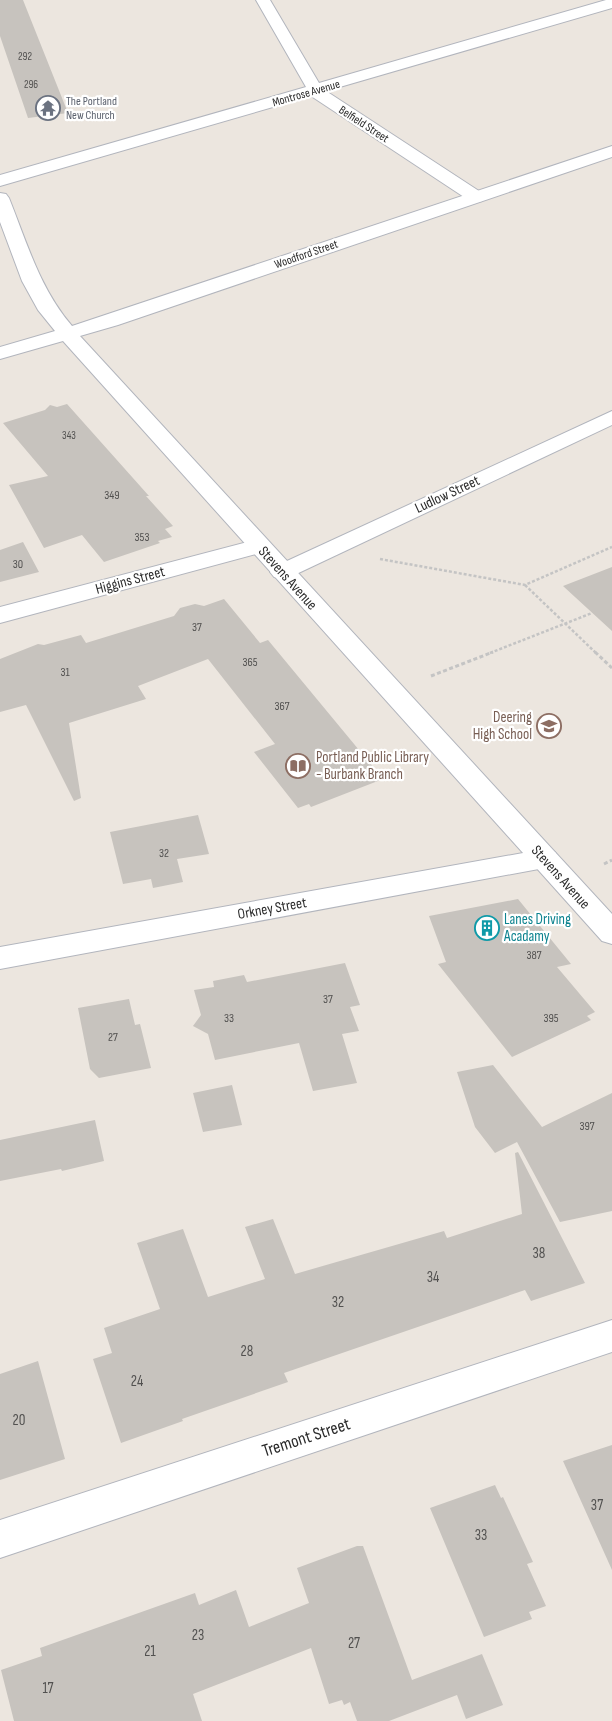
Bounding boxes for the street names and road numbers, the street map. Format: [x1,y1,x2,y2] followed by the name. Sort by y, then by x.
[271,77,342,110] street label: Montrose Avenue
[336,103,392,146] street label: Belfield Street
[272,236,340,272] street label: Woodford Street
[412,471,483,518] street label: Ludlow Street
[254,542,321,614] street label: Stevens Avenue
[93,562,167,599] street label: Higgins Street
[527,841,594,913] street label: Stevens Avenue
[236,893,308,924] street label: Orkney Street
[260,1413,353,1462] street label: Tremont Street

